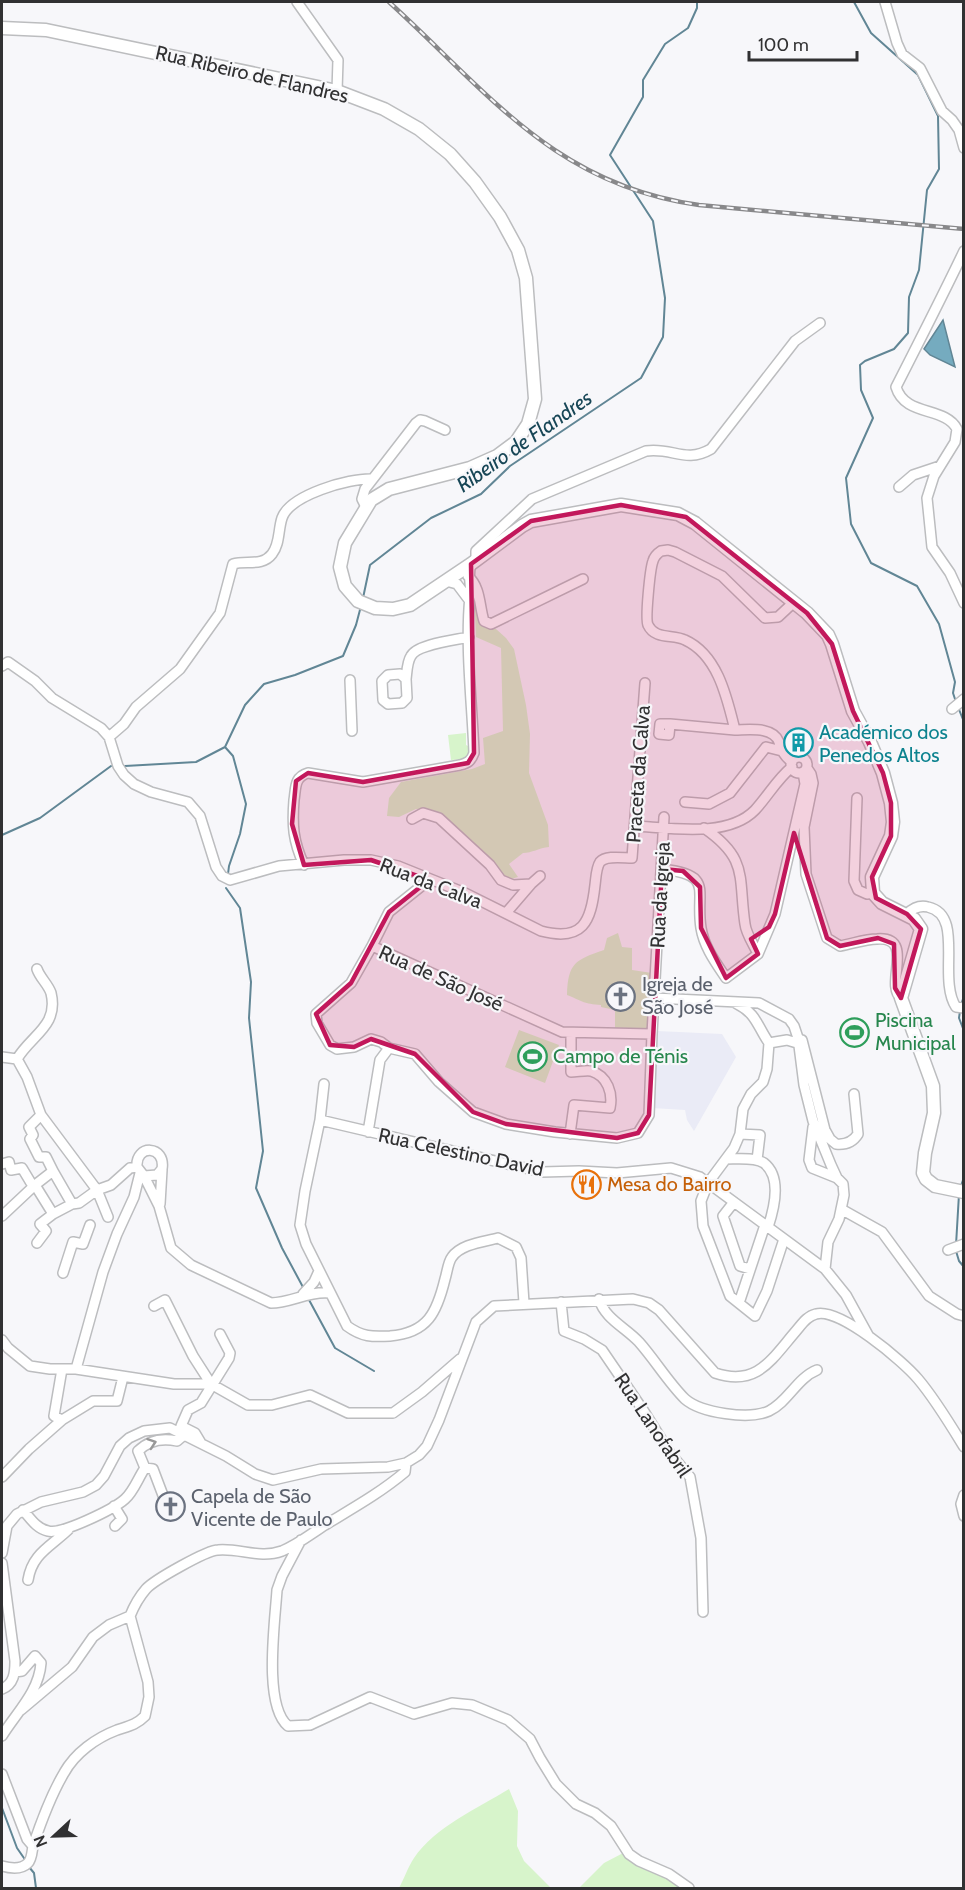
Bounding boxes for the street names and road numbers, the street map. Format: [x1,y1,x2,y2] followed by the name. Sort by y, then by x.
[153,40,351,108] street label: Rua Ribeiro de Flandres
[621,704,655,844] street label: Praceta da Calva
[645,841,675,949] street label: Rua da Igreja
[377,853,486,914] street label: Rua da Calva
[375,940,507,1016] street label: Rua de São José
[376,1123,546,1181] street label: Rua Celestino David
[609,1368,697,1482] street label: Rua Lanofabril

